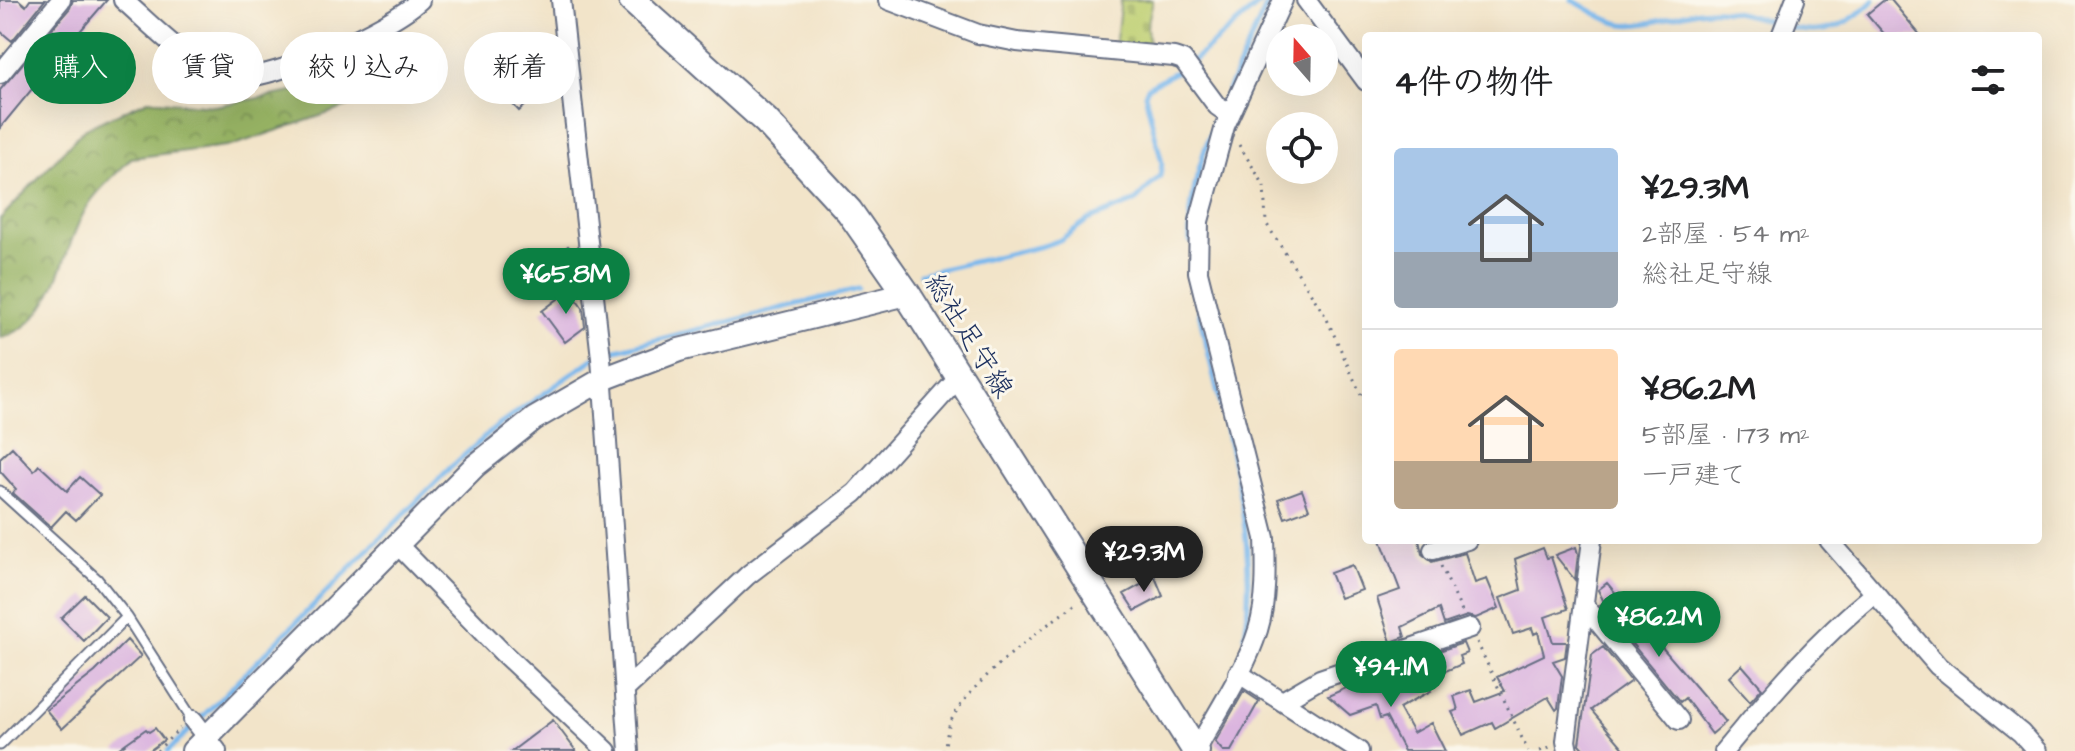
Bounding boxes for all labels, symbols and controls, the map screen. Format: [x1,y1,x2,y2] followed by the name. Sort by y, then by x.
[1266,24,1338,96] north arrow
[1266,24,1338,184] map controls
[24,32,136,104] chip: 購入
[152,32,264,104] chip: 賃貸
[280,32,448,104] chip: 絞り込み
[464,32,576,104] chip: 新着
[1966,58,2010,102] icon: filters
[1394,59,1553,107] text: 4件の物件
[1266,112,1338,184] button: locate
[1642,164,1749,212] text: ¥29.3M
[1458,180,1554,276] icon: home
[1642,216,1810,252] text: 2部屋 · 54 m²
[501,248,631,316] pin: ¥65.8M
[521,256,611,292] text: ¥65.8M
[1642,256,1772,292] text: 総社足守線
[915,266,1022,405] street label: 総社足守線
[1642,365,1756,413] text: ¥86.2M
[1458,381,1554,477] icon: home
[1642,417,1810,453] text: 5部屋 · 173 m²
[1642,457,1746,493] text: 一戸建て
[1079,526,1209,594] pin: ¥29.3M
[1103,534,1185,570] text: ¥29.3M
[1594,591,1724,659] pin: ¥86.2M
[1615,599,1703,635] text: ¥86.2M
[1326,641,1456,709] pin: ¥94.1M
[1354,649,1428,685] text: ¥94.1M

